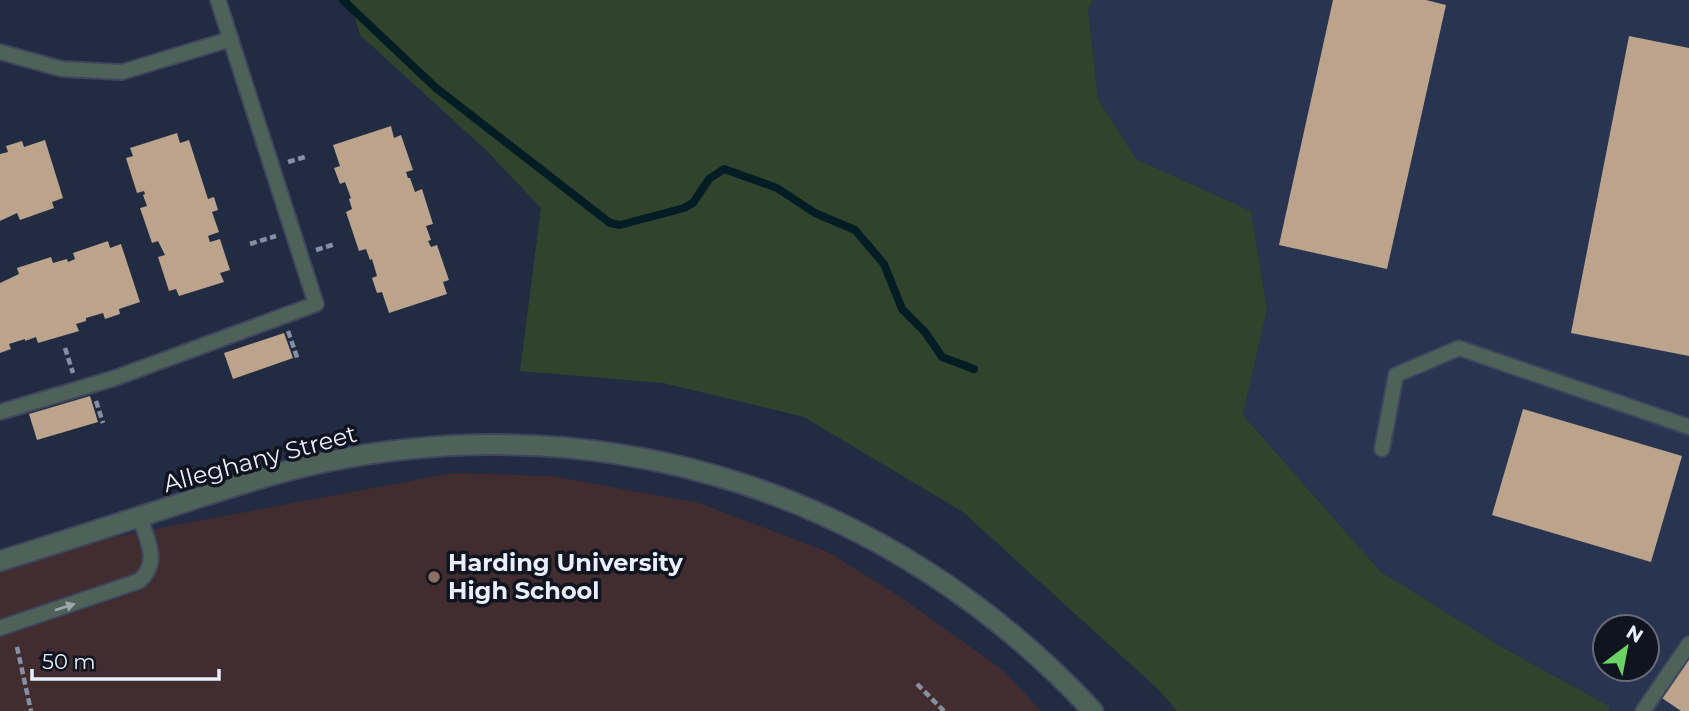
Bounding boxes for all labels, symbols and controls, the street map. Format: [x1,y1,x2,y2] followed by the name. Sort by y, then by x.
[160,419,360,498] street label: Alleghany Street
[448,548,683,605] place label: Harding University High School
[426,569,442,585] marker: Harding University High School
[54,601,75,611] one-way arrow
[1591,613,1661,683] north arrow
[1622,620,1647,648] text: N
[32,638,219,682] scale bar
[42,649,96,674] text: 50 m

